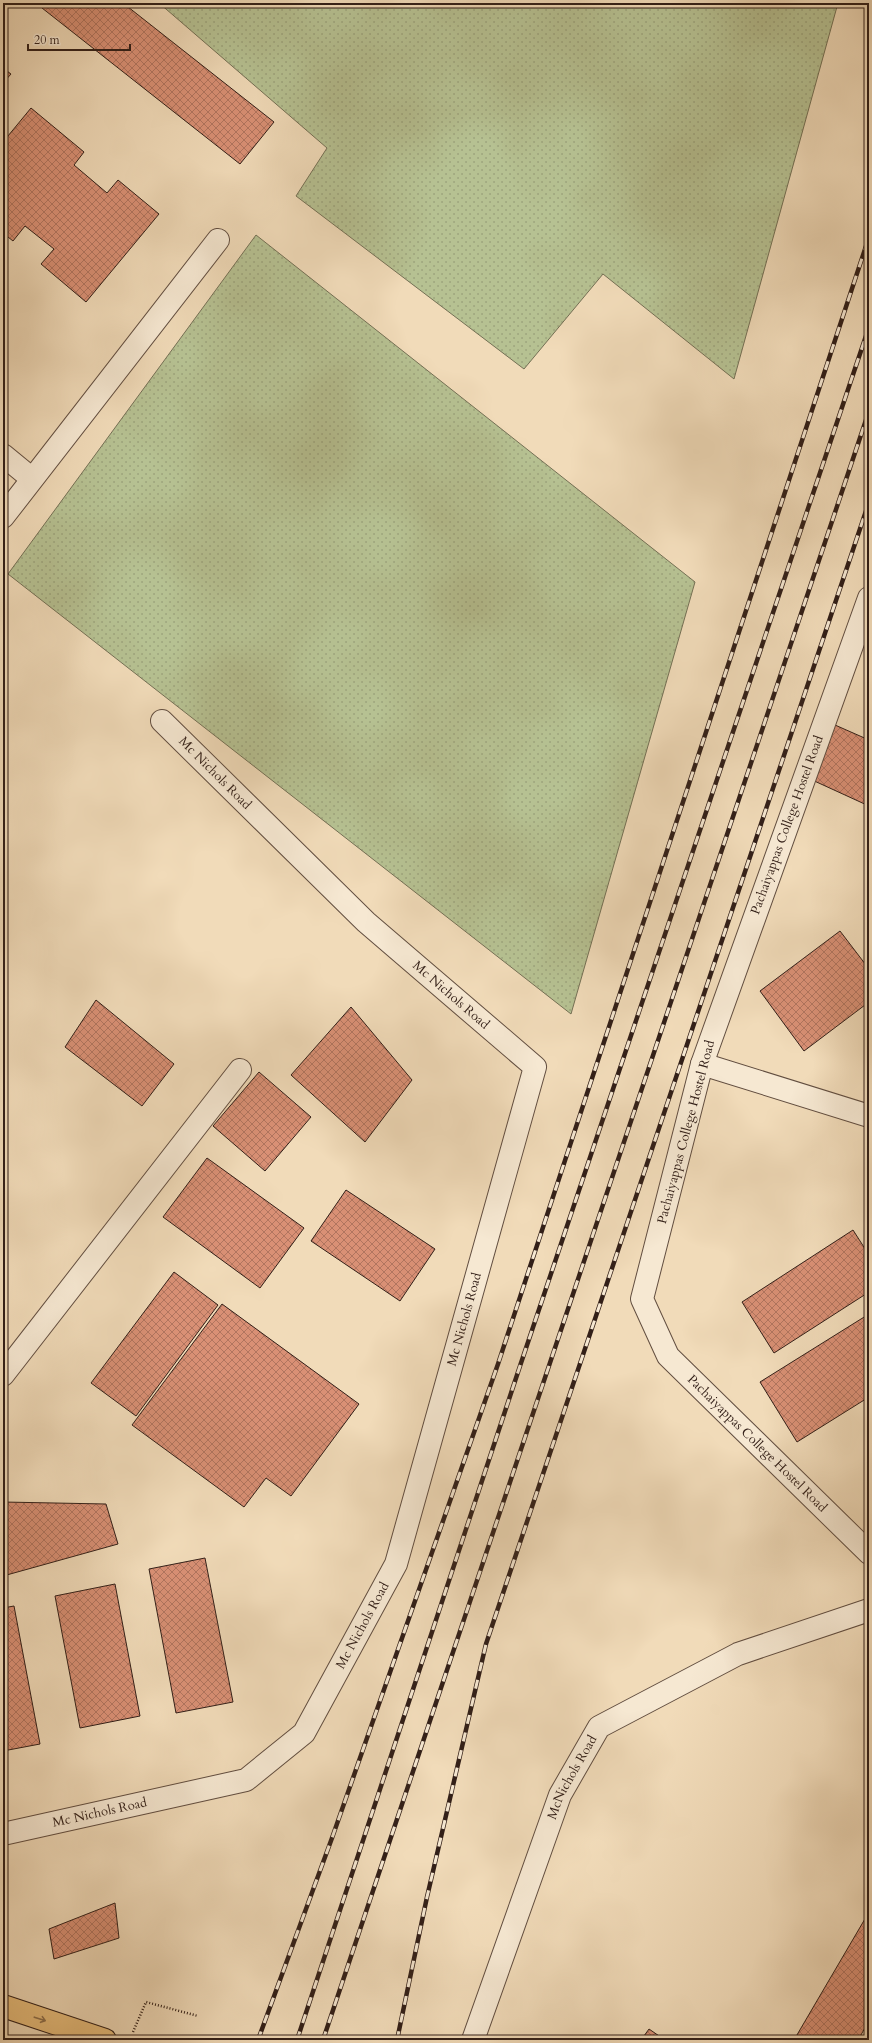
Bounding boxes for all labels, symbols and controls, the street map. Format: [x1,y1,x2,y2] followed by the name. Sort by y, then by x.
[28,26,130,52] scale bar
[34,32,61,48] text: 20 m
[175,733,255,813] street label: Mc Nichols Road
[746,733,828,917] street label: Pachaiyappas College Hostel Road
[409,957,493,1033] street label: Mc Nichols Road
[653,1038,719,1226] street label: Pachaiyappas College Hostel Road
[443,1271,486,1368] street label: Mc Nichols Road
[683,1371,831,1516] street label: Pachaiyappas College Hostel Road
[332,1579,393,1672] street label: Mc Nichols Road
[543,1732,601,1822] street label: McNichols Road
[51,1793,149,1832] street label: Mc Nichols Road
[34,2015,46,2023] one-way arrow

